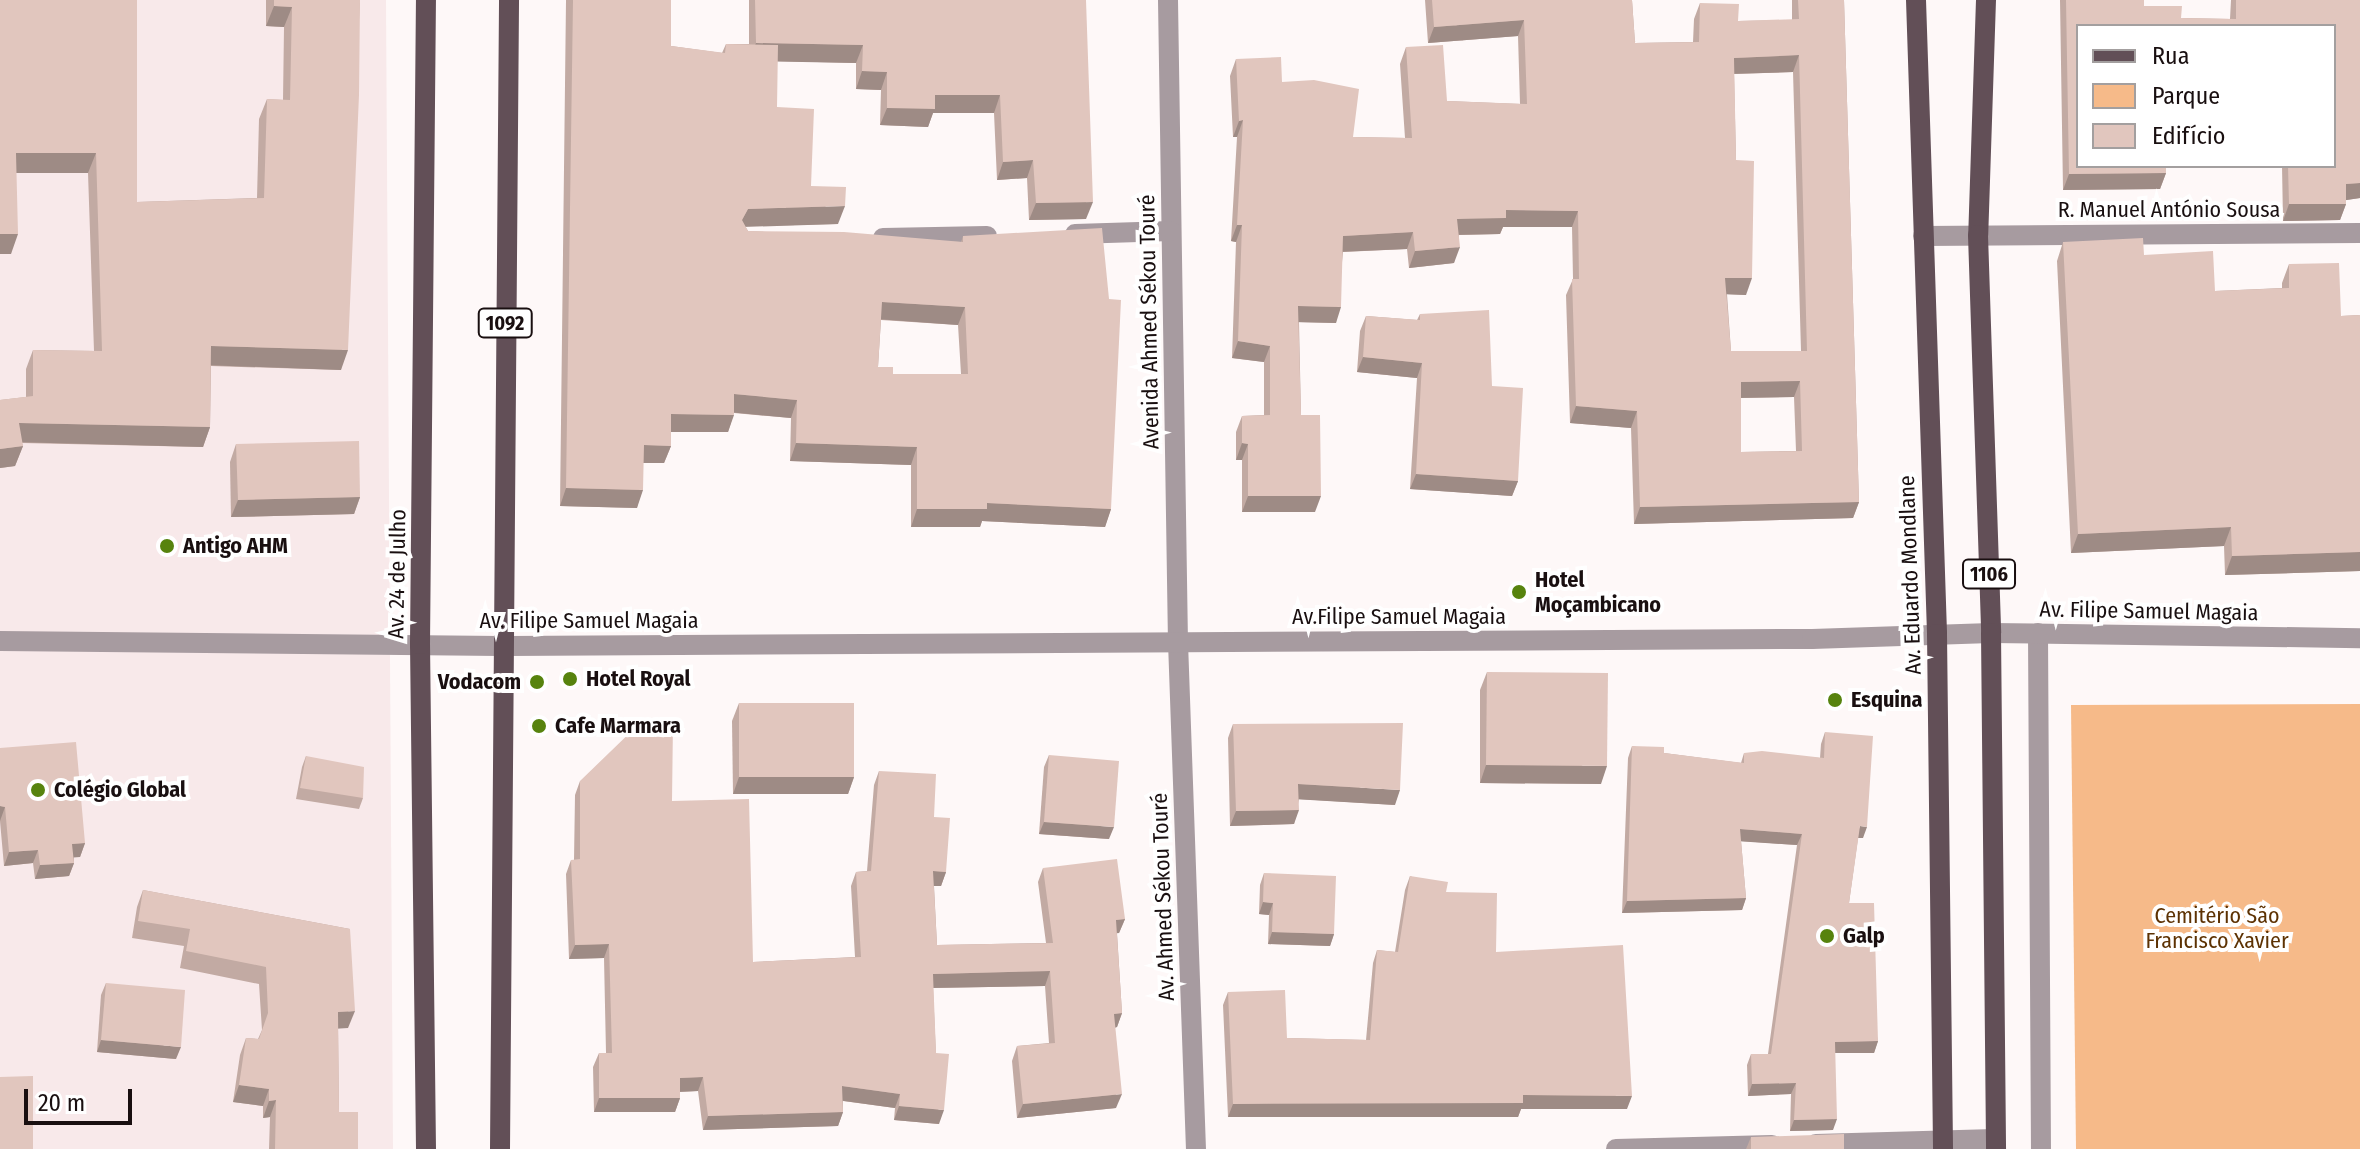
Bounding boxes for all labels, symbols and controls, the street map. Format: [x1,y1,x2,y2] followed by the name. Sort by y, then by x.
[2076,24,2336,168] legend
[2152,42,2189,70] text: Rua
[2152,82,2220,110] text: Parque
[2152,122,2225,150] text: Edifício
[1134,194,1164,450] street label: Avenida Ahmed Sékou Touré
[2058,197,2280,223] street label: R. Manuel António Sousa
[477,307,533,339] road number: 1092
[1893,475,1927,675] street label: Av. Eduardo Mondlane
[383,509,411,639] street label: Av. 24 de Julho
[183,533,288,559] place label: Antigo AHM
[158,537,176,555] marker: Antigo AHM
[1961,558,2017,590] road number: 1106
[1535,566,1661,618] place label: Hotel Moçambicano
[1510,583,1528,601] marker: Hotel Moçambicano
[2039,596,2259,626] street label: Av. Filipe Samuel Magaia
[1292,604,1506,630] street label: Av.Filipe Samuel Magaia
[479,608,699,634] street label: Av. Filipe Samuel Magaia
[586,666,690,692] place label: Hotel Royal
[438,669,521,695] place label: Vodacom
[561,670,579,688] marker: Hotel Royal
[528,673,546,691] marker: Vodacom
[1851,687,1923,713] place label: Esquina
[1826,691,1844,709] marker: Esquina
[555,713,681,739] place label: Cafe Marmara
[530,717,548,735] marker: Cafe Marmara
[54,777,186,803] place label: Colégio Global
[29,781,47,799] marker: Colégio Global
[1146,792,1180,1002] street label: Av. Ahmed Sékou Touré
[2145,902,2289,954] park label: Cemitério São Francisco Xavier
[1843,923,1885,949] place label: Galp
[1818,927,1836,945] marker: Galp
[28,1073,136,1123] scale bar
[38,1089,85,1117] text: 20 m

